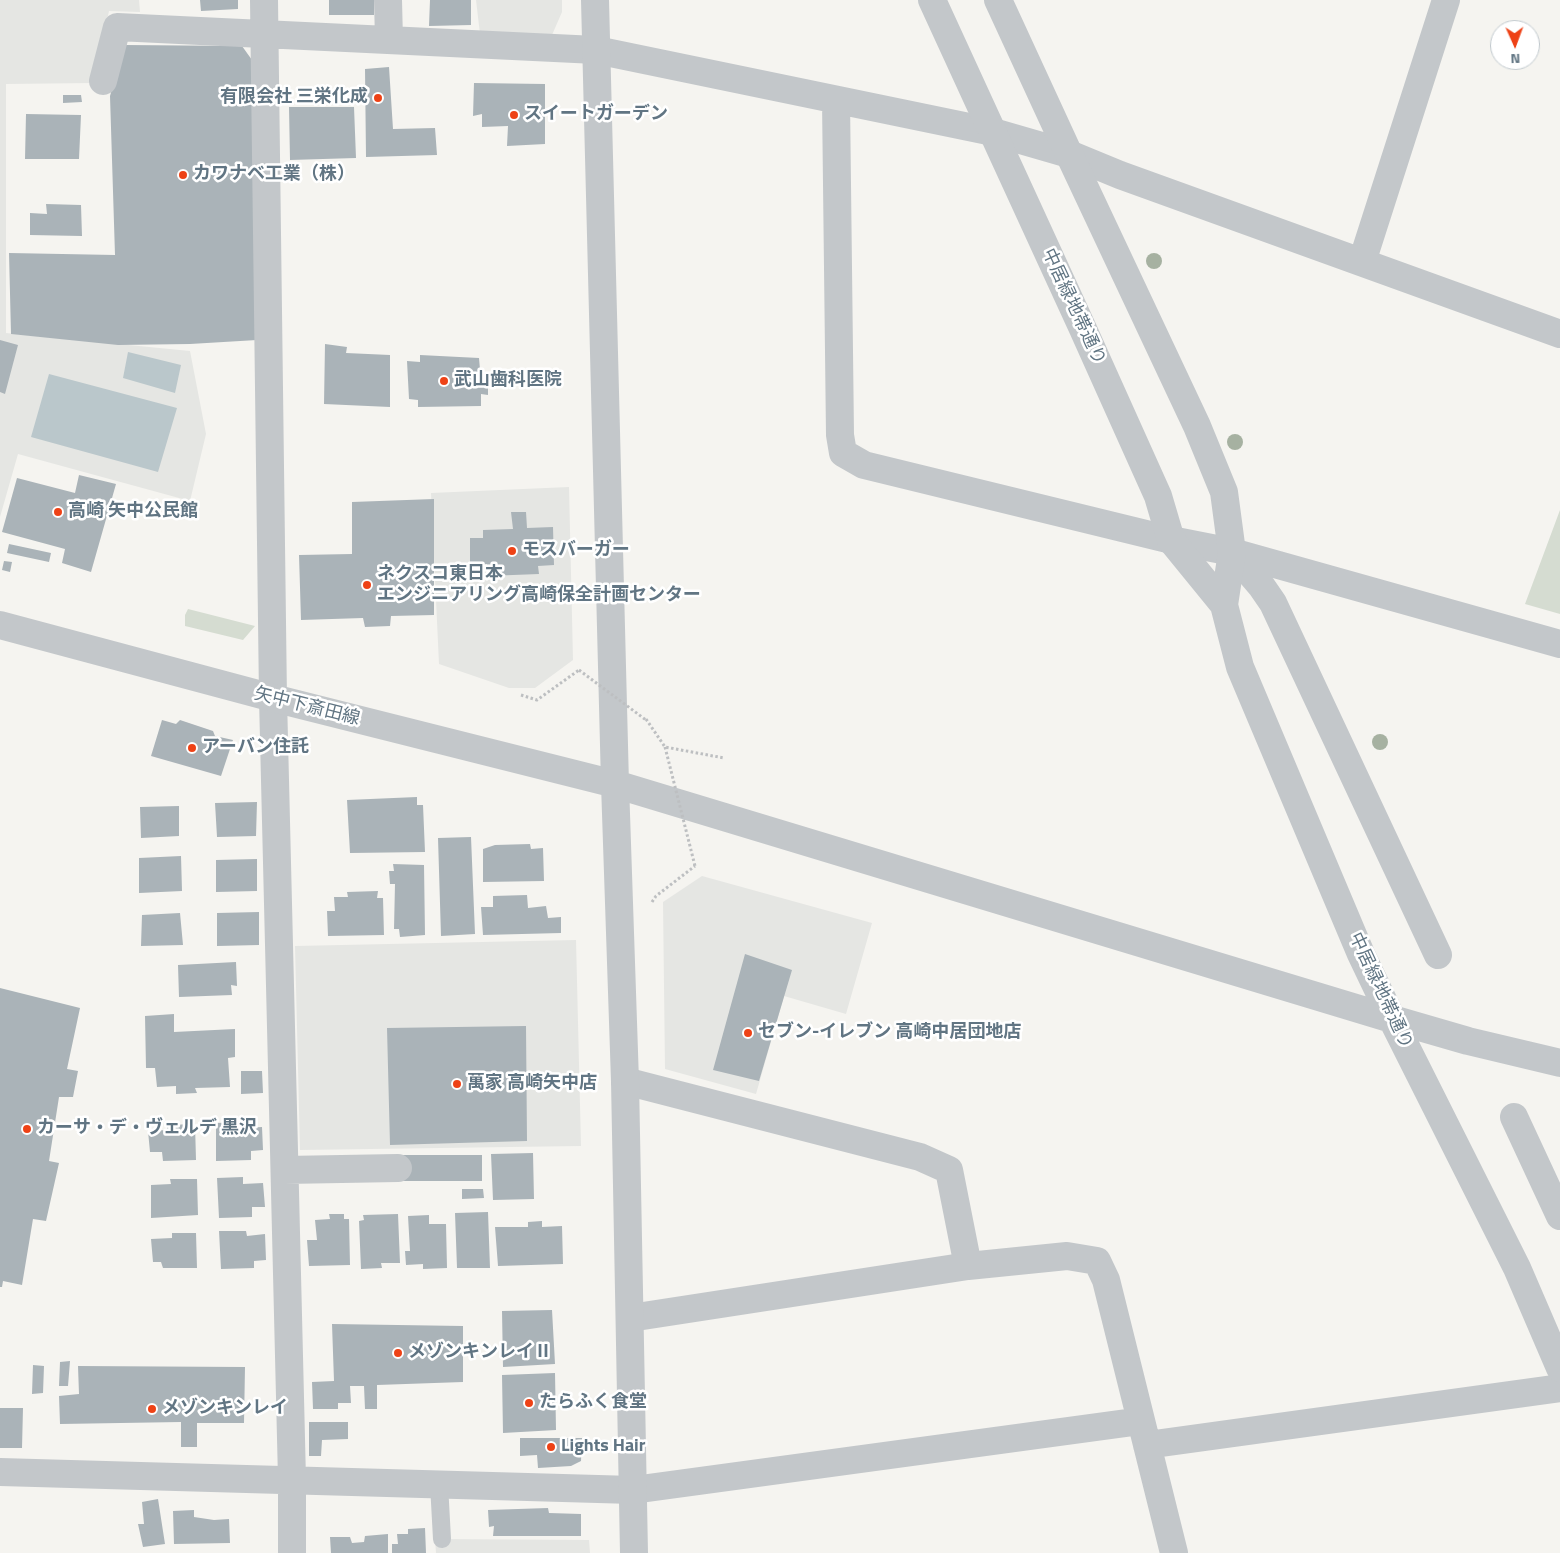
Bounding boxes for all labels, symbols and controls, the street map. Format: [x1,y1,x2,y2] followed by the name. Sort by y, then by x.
[1490,20,1540,70] north arrow
[1510,49,1521,70] text: N
[220,87,368,109] place label: 有限会社 三栄化成
[372,92,384,104] marker: 有限会社 三栄化成
[524,104,668,126] place label: スイートガーデン
[508,109,520,121] marker: スイートガーデン
[193,164,355,186] place label: カワナベ工業（株）
[177,169,189,181] marker: カワナベ工業（株）
[1037,245,1109,369] street label: 中居緑地帯通り
[454,370,562,392] place label: 武山歯科医院
[438,375,450,387] marker: 武山歯科医院
[68,501,198,523] place label: 高崎 矢中公民館
[52,506,64,518] marker: 高崎 矢中公民館
[522,540,630,562] place label: モスバーガー
[506,545,518,557] marker: モスバーガー
[377,564,701,606] place label: ネクスコ東日本 エンジニアリング高崎保全計画センター
[361,579,373,591] marker: ネクスコ東日本 エンジニアリング高崎保全計画センター
[252,683,362,731] street label: 矢中下斎田線
[202,737,309,759] place label: アーバン住託
[186,742,198,754] marker: アーバン住託
[1344,929,1416,1053] street label: 中居緑地帯通り
[758,1022,1021,1044] place label: セブン-イレブン 高崎中居団地店
[742,1027,754,1039] marker: セブン-イレブン 高崎中居団地店
[467,1073,597,1095] place label: 萬家 高崎矢中店
[451,1078,463,1090] marker: 萬家 高崎矢中店
[37,1118,257,1140] place label: カーサ・デ・ヴェルデ 黒沢
[21,1123,33,1135] marker: カーサ・デ・ヴェルデ 黒沢
[408,1342,552,1364] place label: メゾンキンレイⅡ
[392,1347,404,1359] marker: メゾンキンレイⅡ
[539,1392,647,1414] place label: たらふく食堂
[523,1397,535,1409] marker: たらふく食堂
[162,1398,288,1420] place label: メゾンキンレイ
[146,1403,158,1415] marker: メゾンキンレイ
[561,1436,645,1458] place label: Lights Hair
[545,1441,557,1453] marker: Lights Hair

